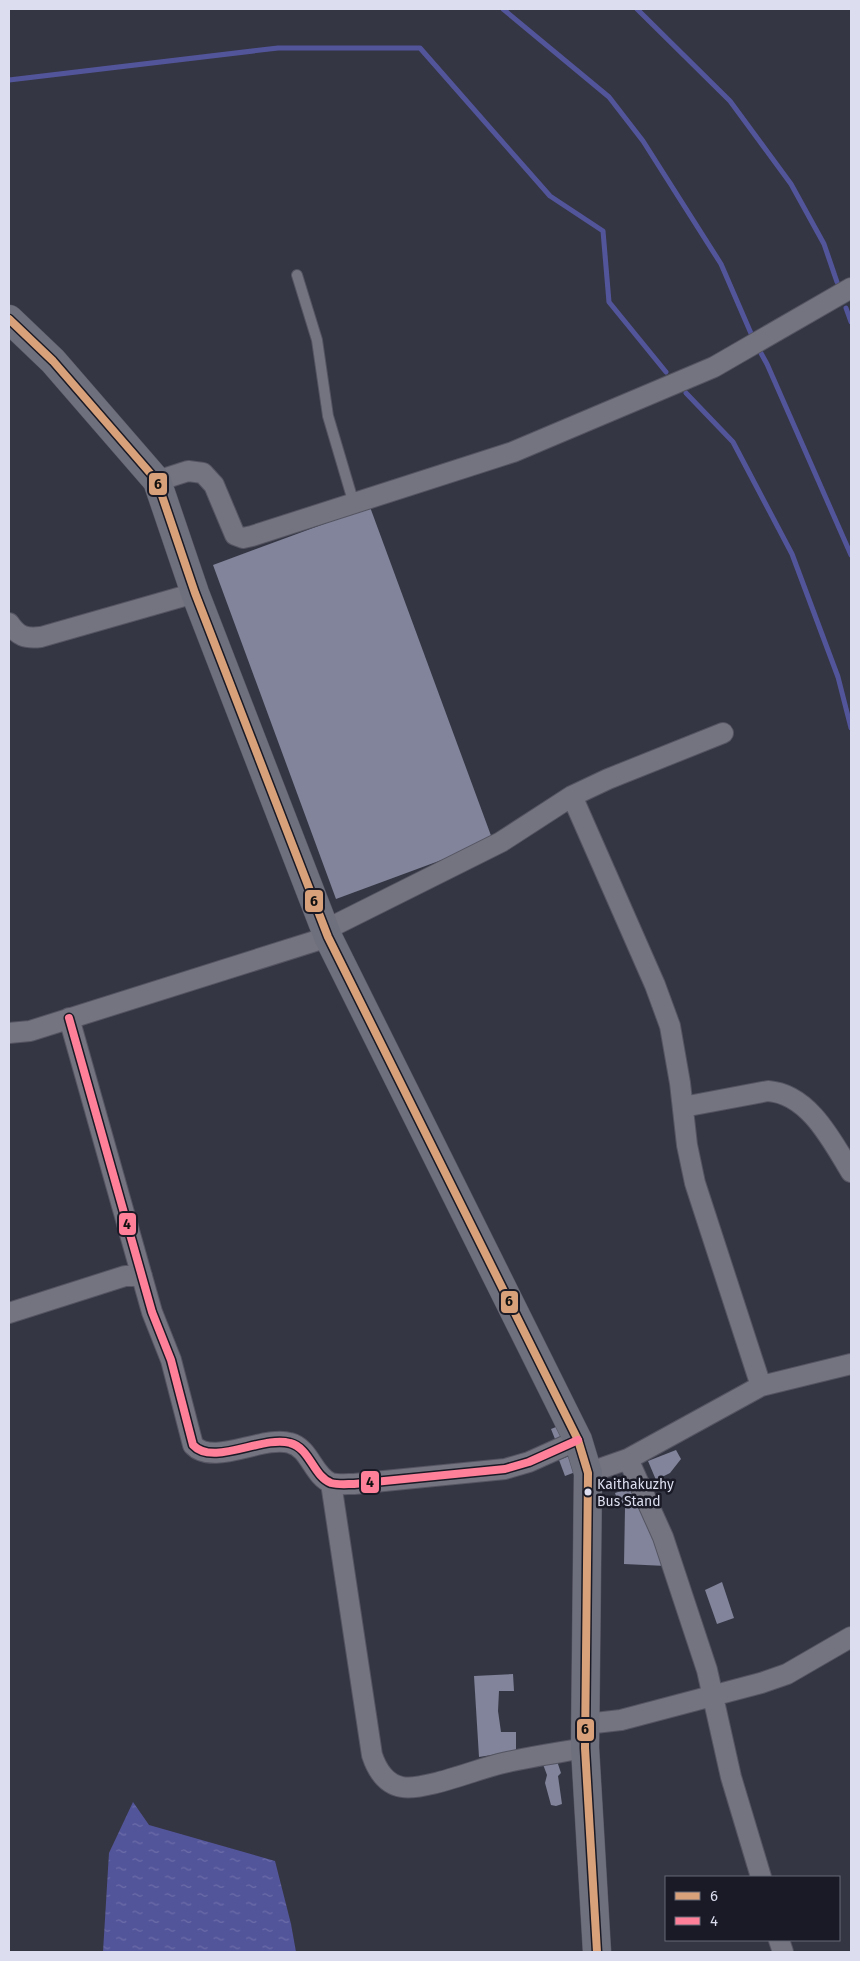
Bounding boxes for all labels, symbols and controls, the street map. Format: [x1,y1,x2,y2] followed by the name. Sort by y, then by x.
[148,472,168,496] line badge: 6
[154,476,162,493] text: 6
[304,889,324,913] line badge: 6
[310,893,318,910] text: 6
[118,1212,137,1236] line badge: 4
[123,1216,131,1233] text: 4
[500,1290,519,1314] line badge: 6
[505,1293,513,1310] text: 6
[360,1470,380,1494] line badge: 4
[366,1474,374,1491] text: 4
[597,1476,674,1510] place label: Kaithakuzhy Bus Stand
[583,1487,593,1497] marker: Kaithakuzhy Bus Stand
[576,1718,595,1742] line badge: 6
[581,1721,589,1738] text: 6
[665,1876,840,1941] legend
[710,1887,718,1905] text: 6
[710,1912,718,1930] text: 4

